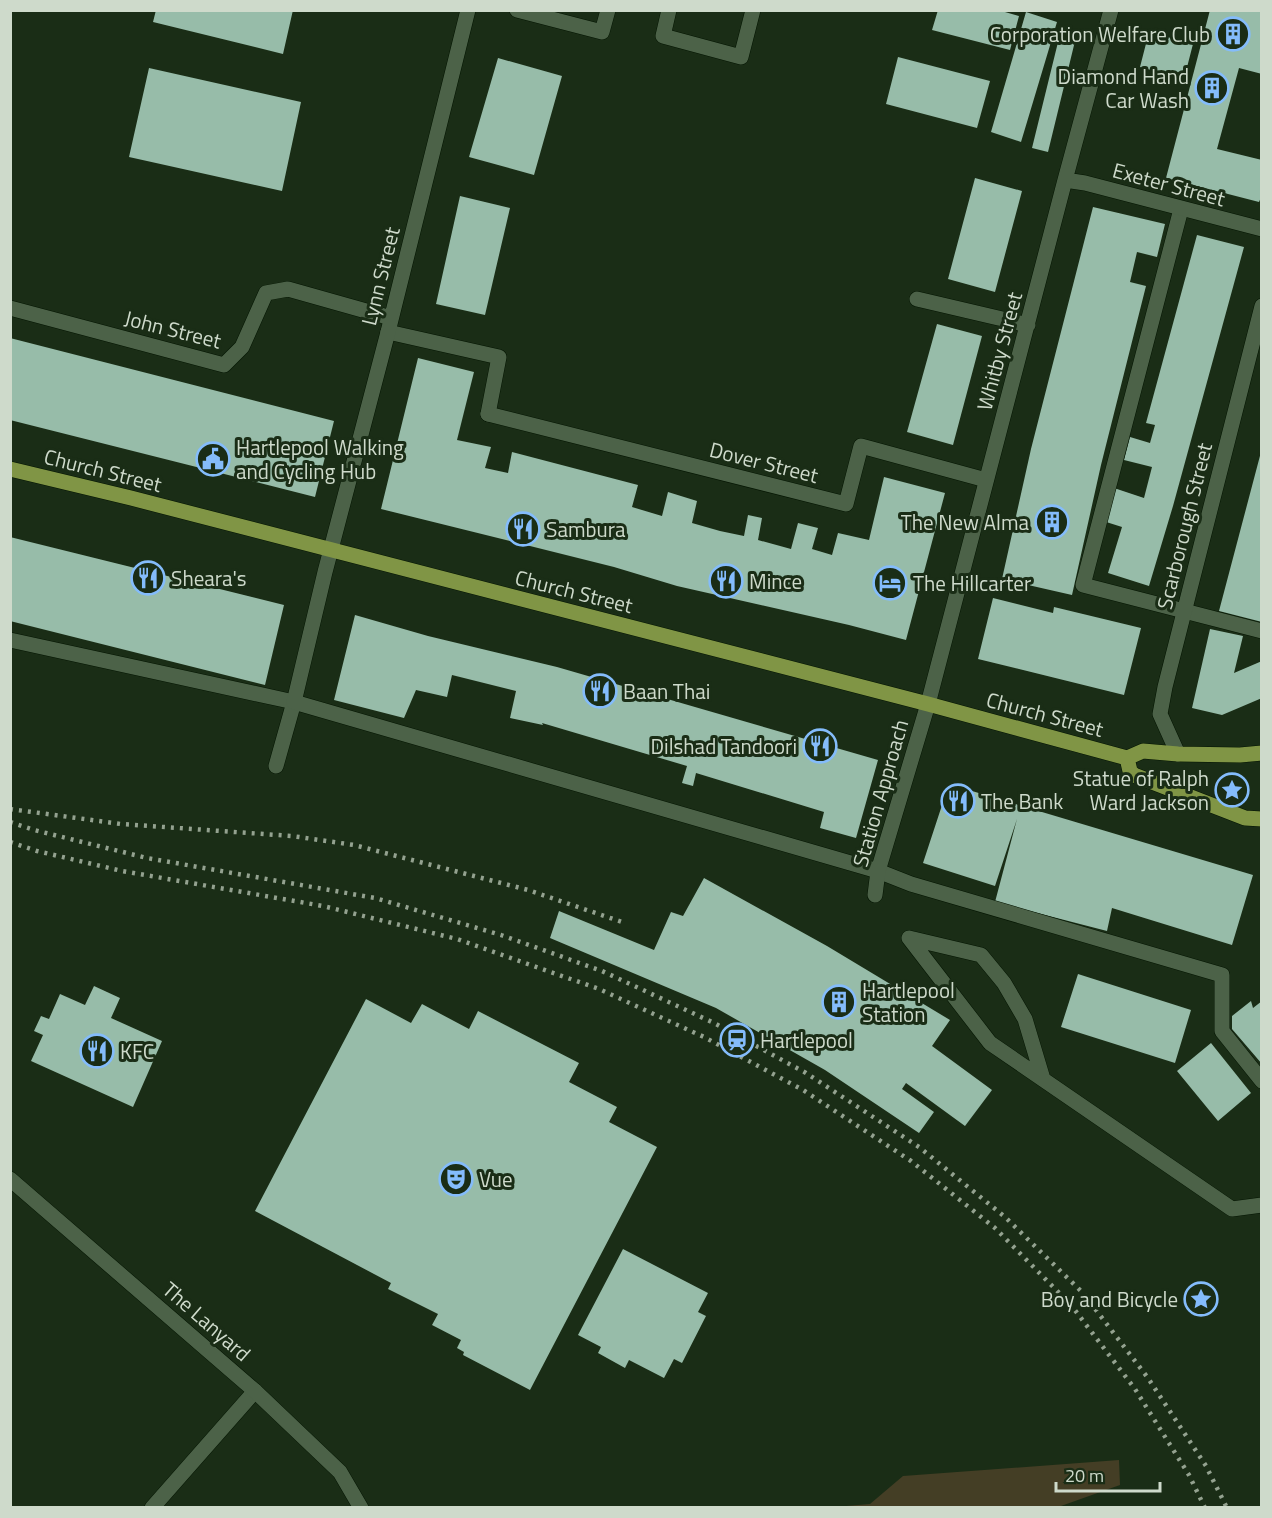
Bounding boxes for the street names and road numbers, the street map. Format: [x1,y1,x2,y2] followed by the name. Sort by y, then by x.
[1109,154,1229,215] street label: Exeter Street
[352,223,408,329] street label: Lynn Street
[968,288,1030,414] street label: Whitby Street
[121,302,225,357] street label: John Street
[706,433,822,491] street label: Dover Street
[1148,439,1220,613] street label: Scarborough Street
[41,440,166,500] street label: Church Street
[512,561,637,621] street label: Church Street
[983,683,1108,745] street label: Church Street
[844,716,916,870] street label: Station Approach
[156,1274,258,1368] street label: The Lanyard

